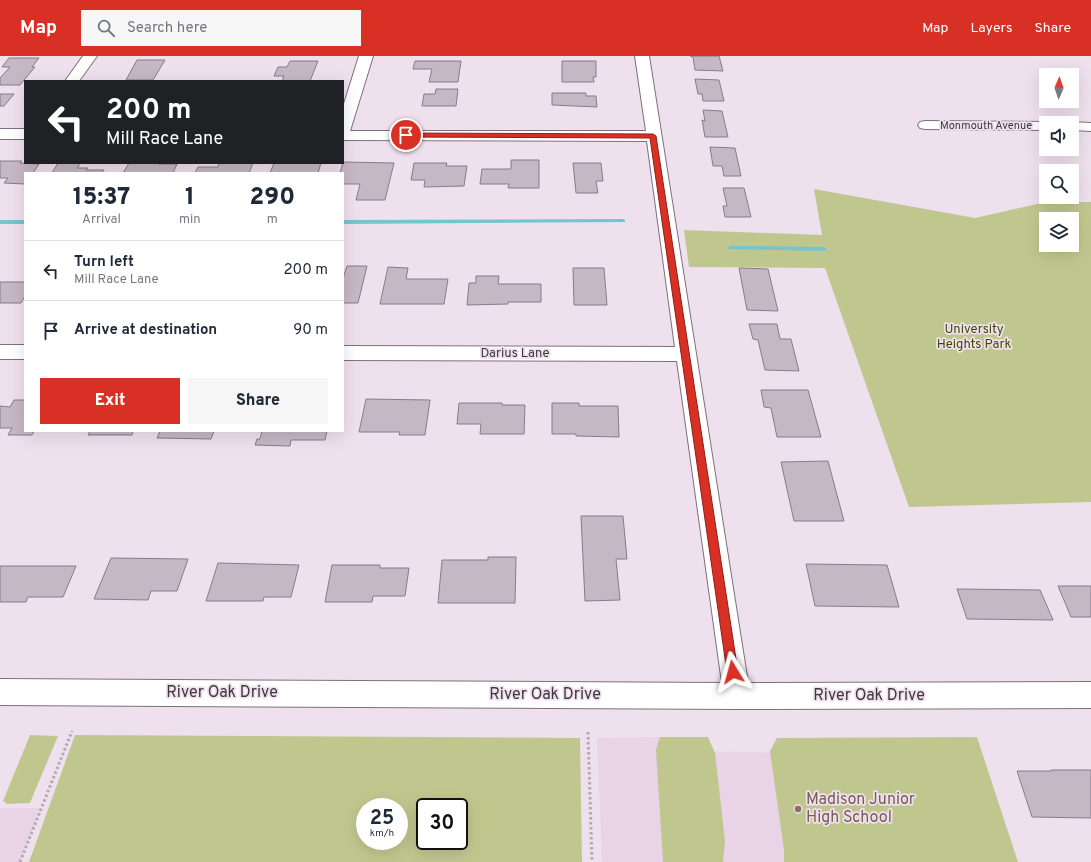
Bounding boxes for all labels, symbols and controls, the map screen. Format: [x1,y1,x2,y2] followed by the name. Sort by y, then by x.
[81,10,361,46] search box
[20,16,57,40] text: Map
[95,17,117,39] icon: search
[127,19,207,38] text: Search here
[922,20,948,37] text: Map
[970,20,1012,37] text: Layers
[1034,20,1071,37] text: Share
[1039,68,1079,108] north arrow
[1039,68,1079,252] map controls
[106,93,192,129] text: 200 m
[40,96,92,148] icon: left
[1039,116,1079,156] button: sound
[389,118,423,152] pin
[940,119,1032,133] street label: Monmouth Avenue
[395,124,417,146] icon: arrive
[106,128,223,151] text: Mill Race Lane
[1039,164,1079,204] button: search
[73,183,130,213] text: 15:37
[185,183,195,213] text: 1
[249,183,295,213] text: 290
[82,212,121,228] text: Arrival
[179,212,201,228] text: min
[267,212,278,228] text: m
[1039,212,1079,252] button: layers
[74,253,134,272] text: Turn left
[40,260,62,282] icon: left
[283,261,328,280] text: 200 m
[74,272,159,288] text: Mill Race Lane
[40,320,62,342] icon: arrive
[74,321,217,340] text: Arrive at destination
[293,321,328,340] text: 90 m
[937,322,1011,353] park label: University Heights Park
[480,346,550,362] street label: Darius Lane
[40,378,180,424] button: Exit
[188,378,328,424] button: Share
[712,651,754,693] position arrow
[166,683,278,703] street label: River Oak Drive
[489,685,601,705] street label: River Oak Drive
[813,686,925,706] street label: River Oak Drive
[806,790,915,828] place label: Madison Junior High School
[416,798,468,850] speed limit sign: 30
[793,804,803,814] marker: Madison Junior High School
[370,806,394,832] text: 25
[370,827,394,840] text: km/h

